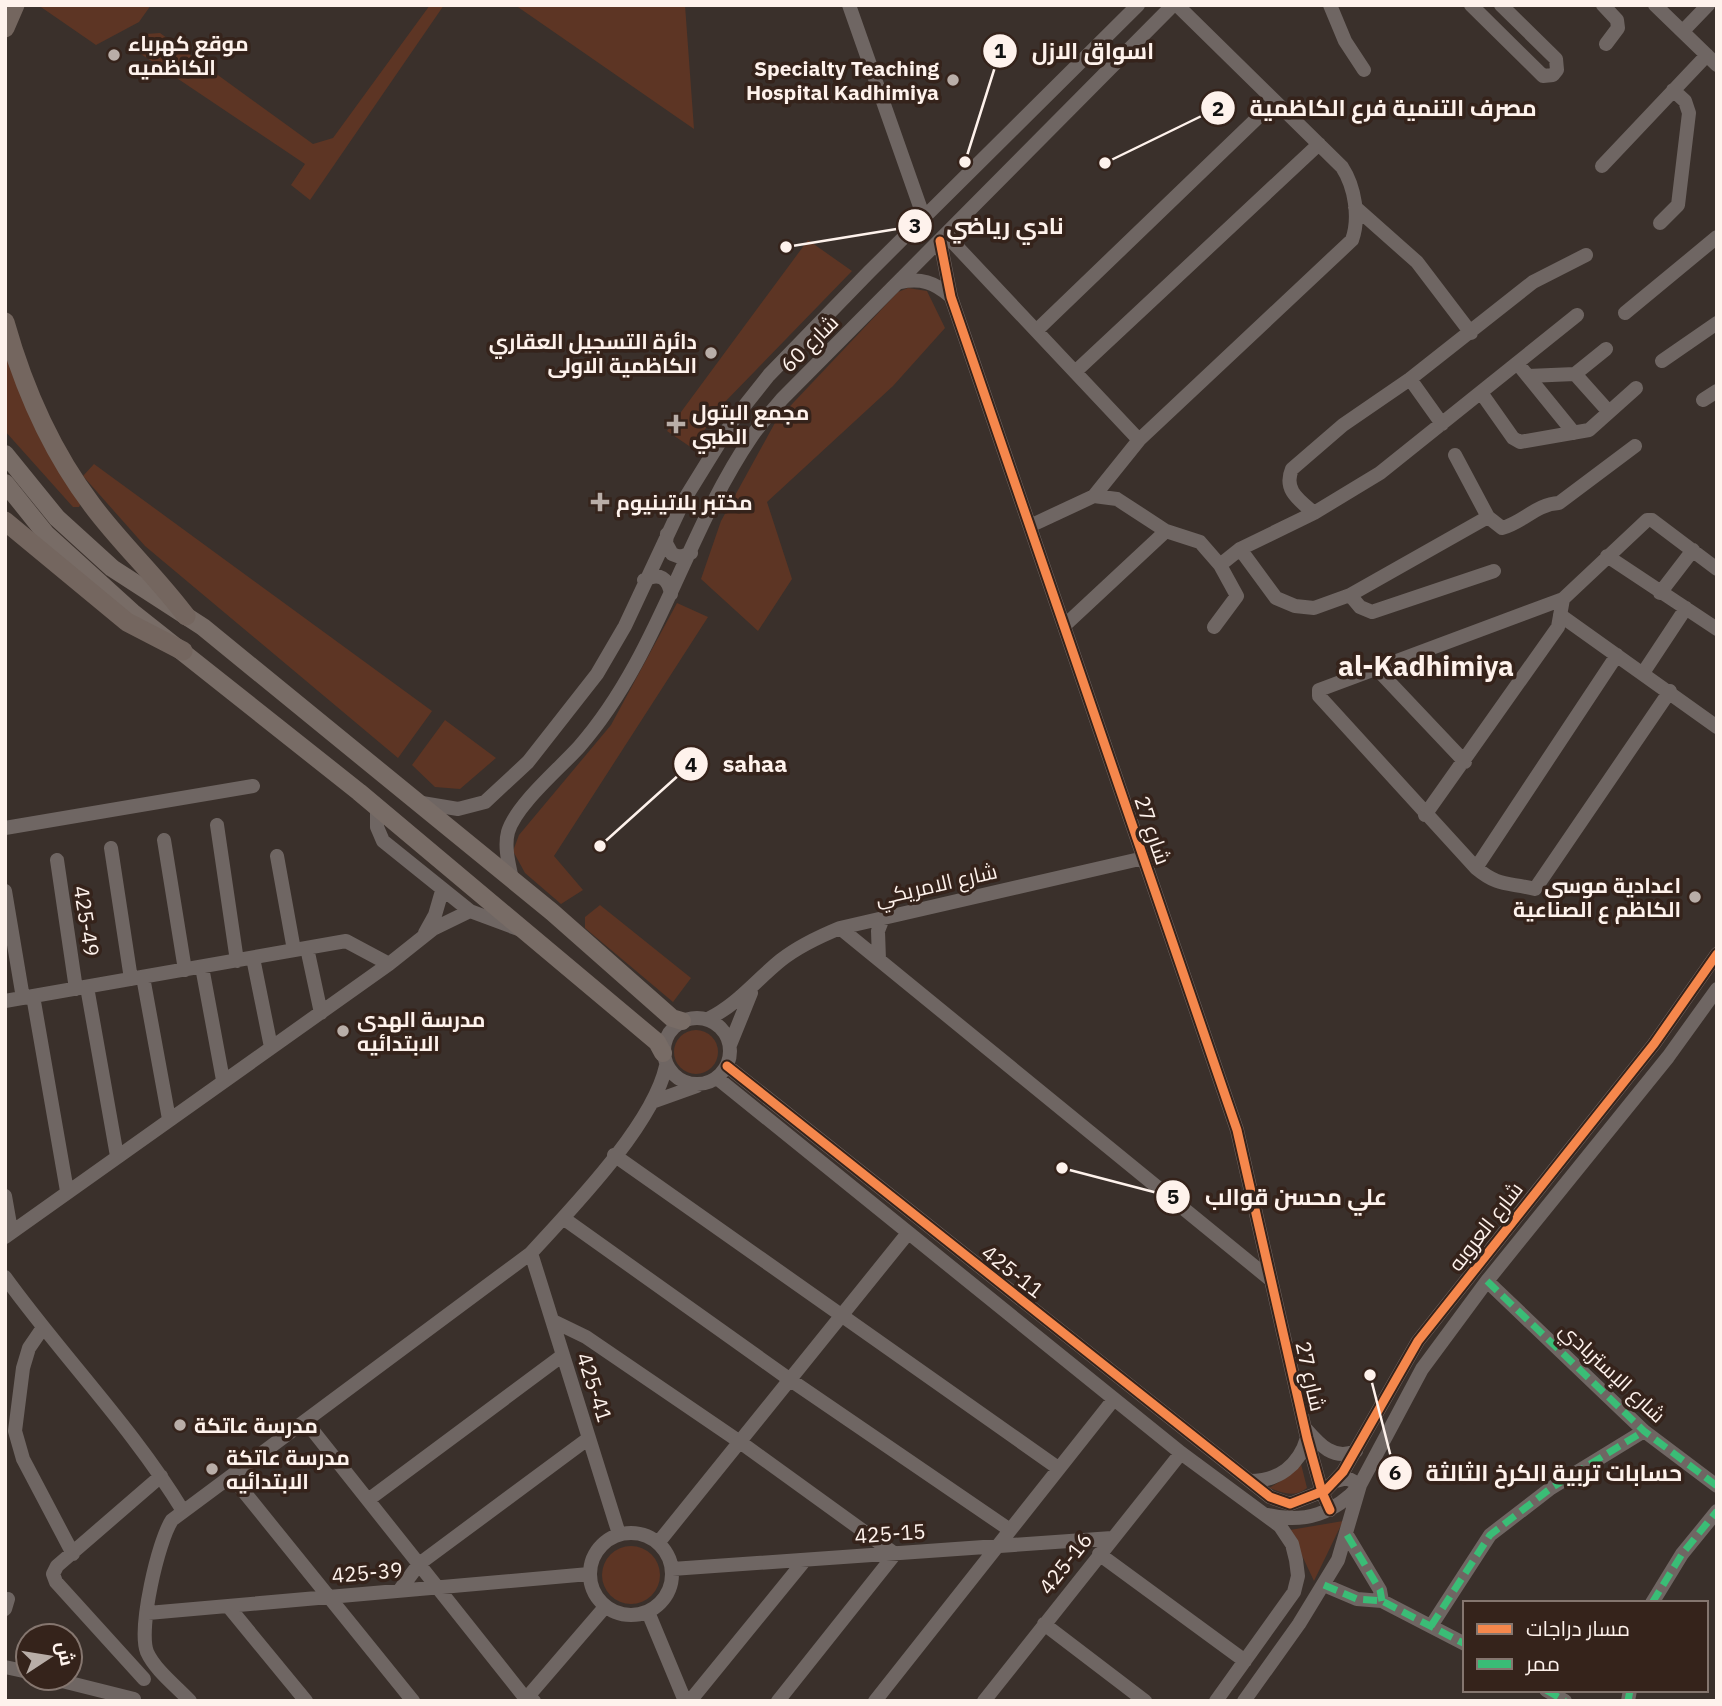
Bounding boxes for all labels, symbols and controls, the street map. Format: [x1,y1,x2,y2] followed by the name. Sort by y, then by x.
[128,29,249,81] place label: موقع كهرباء الكاظميه
[983,29,1168,73] callout: اسواق الازل
[1032,35,1154,65] text: اسواق الازل
[994,36,1007,64] text: 1
[106,47,122,63] marker: موقع كهرباء الكاظميه
[746,54,939,106] place label: Specialty Teaching Hospital Kadhimiya
[945,72,961,88] marker: Specialty Teaching Hospital Kadhimiya
[1200,86,1550,130] callout: مصرف التنمية فرع الكاظمية
[1249,92,1537,124] text: مصرف التنمية فرع الكاظمية
[1212,94,1224,122] text: 2
[897,204,1078,248] callout: نادي رياضي
[946,210,1064,245] text: نادي رياضي
[909,211,921,239] text: 3
[774,308,845,379] street label: شارع 60
[489,327,697,379] place label: دائرة التسجيل العقاري الكاظمية الاولى
[703,345,719,361] marker: دائرة التسجيل العقاري الكاظمية الاولى
[692,398,809,454] place label: مجمع البتول الطبي
[666,414,686,434] marker: مجمع البتول الطبي
[616,488,753,517] place label: مختبر بلاتينيوم
[590,492,610,512] marker: مختبر بلاتينيوم
[1338,647,1514,684] district label: al-Kadhimiya
[673,742,801,786] callout: sahaa
[723,748,787,778] text: sahaa
[685,750,697,778] text: 4
[1127,792,1178,868] street label: شارع 27
[872,856,1000,915] street label: شارع الامريكي
[1513,871,1681,924] place label: اعدادية موسى الكاظم ع الصناعية
[68,884,106,958] street label: 425-49
[1687,889,1703,905] marker: اعدادية موسى الكاظم ع الصناعية
[357,1005,485,1057] place label: مدرسة الهدى الابتدائيه
[335,1023,351,1039] marker: مدرسة الهدى الابتدائيه
[1156,1175,1401,1219] callout: علي محسن قوالب
[1441,1176,1529,1277] street label: شارع العروبه
[1205,1181,1387,1216] text: علي محسن قوالب
[1167,1182,1179,1210] text: 5
[976,1238,1050,1304] street label: 425-11
[1552,1316,1672,1431] street label: شارع الإستربادي
[1288,1338,1333,1414] street label: شارع 27
[571,1349,619,1425] street label: 425-41
[194,1411,318,1439] place label: مدرسة عاتكة
[172,1417,188,1433] marker: مدرسة عاتكة
[226,1443,350,1495] place label: مدرسة عاتكة الابتدائيه
[1377,1451,1697,1495] callout: حسابات تربية الكرخ الثالثة
[1426,1457,1682,1489] text: حسابات تربية الكرخ الثالثة
[1389,1458,1401,1486] text: 6
[204,1461,220,1477] marker: مدرسة عاتكة الابتدائيه
[853,1517,927,1549] street label: 425-15
[1032,1526,1098,1600] street label: 425-16
[330,1555,404,1589] street label: 425-39
[1463,1601,1708,1692] legend
[1526,1614,1630,1642] text: مسار دراجات
[14,1622,84,1692] north arrow
[51,1639,80,1668] text: ش
[1525,1649,1560,1677] text: ممر

